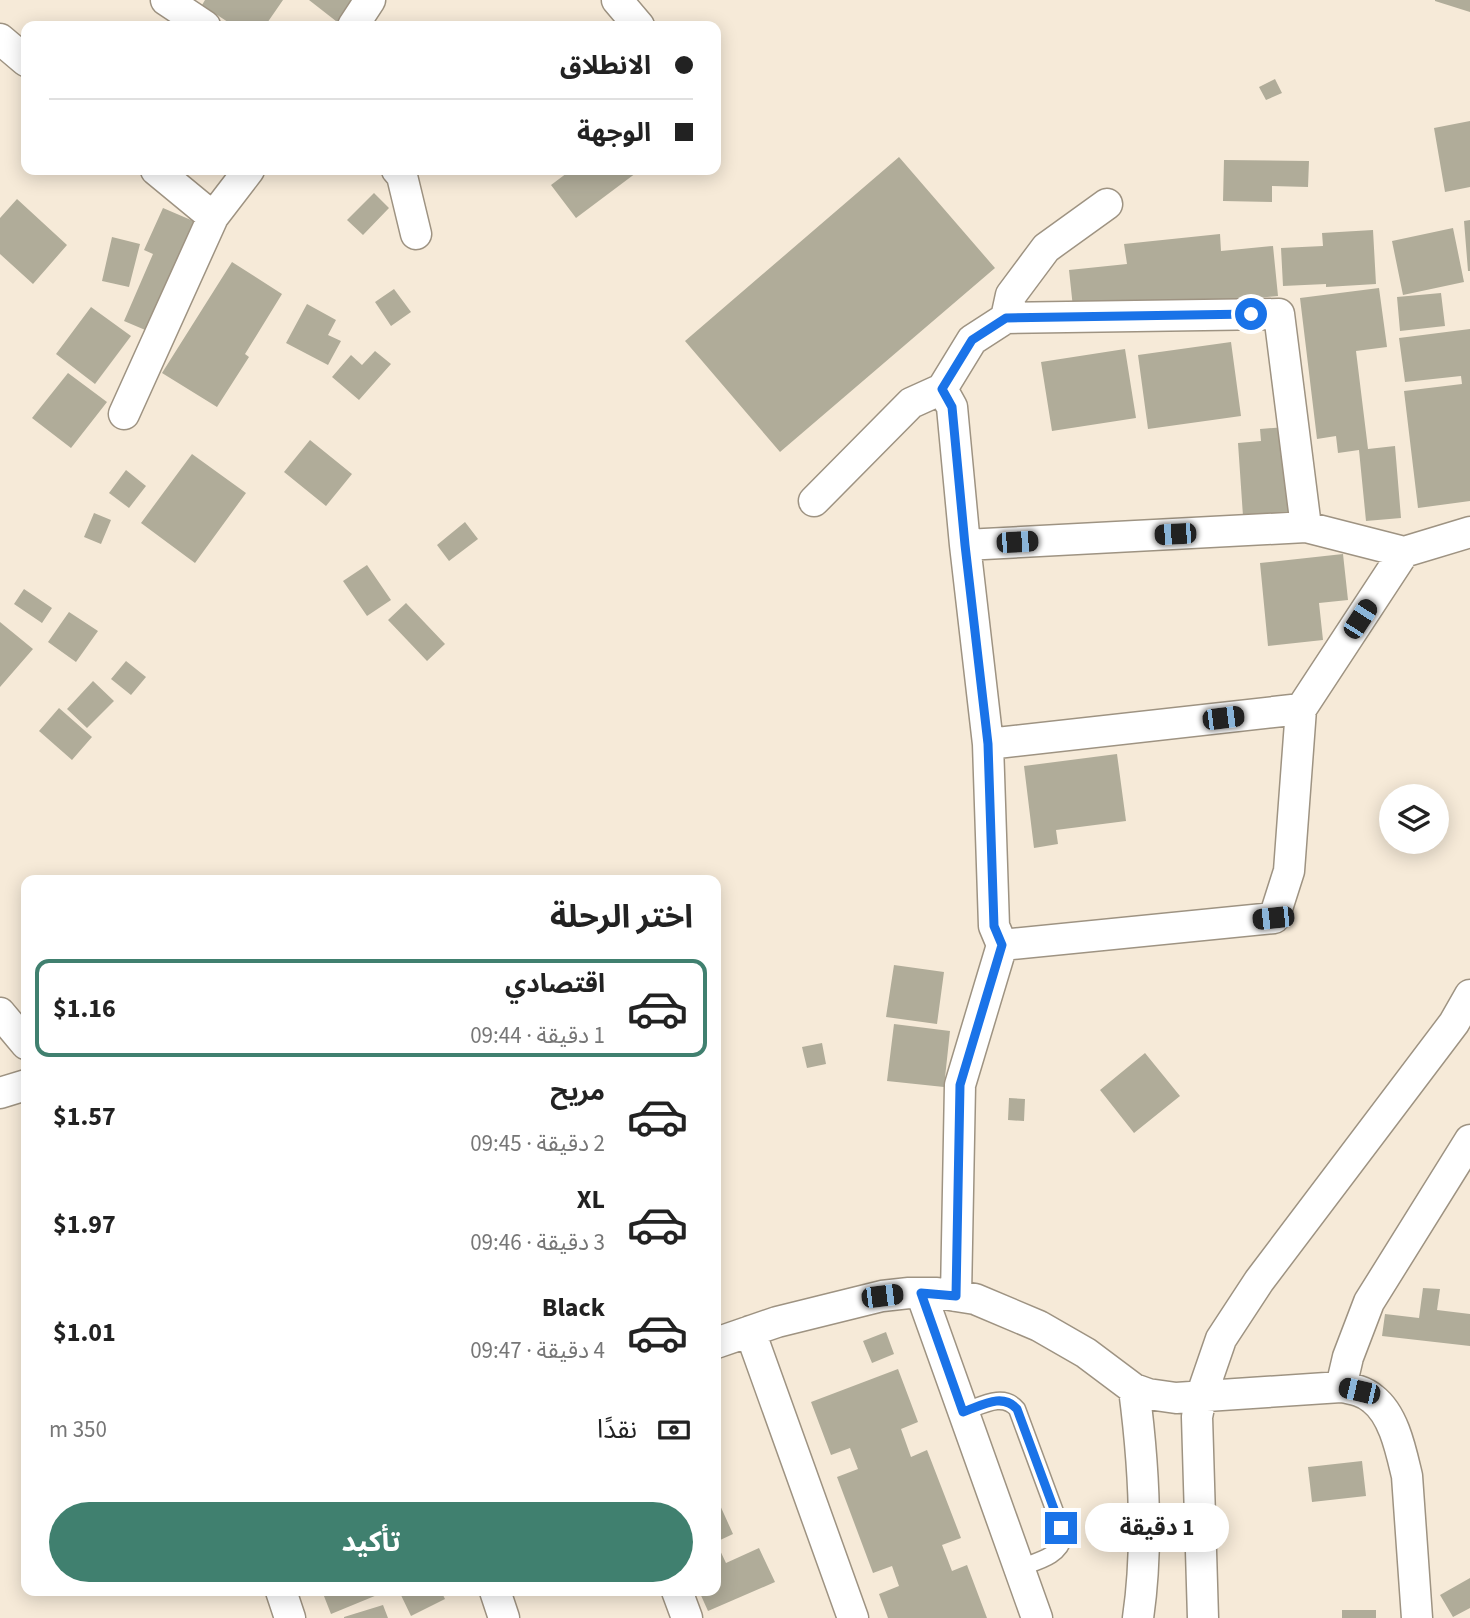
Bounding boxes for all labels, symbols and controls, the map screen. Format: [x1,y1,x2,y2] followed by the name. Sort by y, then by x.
[560,47,651,84] text: الانطلاق
[577,114,651,151] text: الوجهة
[1235,298,1267,330] route start
[1154,522,1197,546] car
[996,530,1039,554] car
[1340,596,1381,642] car
[1201,705,1246,731] car
[1379,784,1449,854] map controls
[1379,784,1449,854] button: layers
[550,894,693,940] text: اختر الرحلة
[1252,905,1295,931] car
[505,965,605,1002] text: اقتصادي
[626,977,689,1040] icon: car
[53,990,116,1027] text: $1.16
[470,1019,605,1052] text: 1 دقيقة · 09:44
[550,1073,605,1110] text: مريح
[626,1085,689,1148] icon: car
[53,1098,116,1135] text: $1.57
[470,1127,605,1160] text: 2 دقيقة · 09:45
[577,1181,605,1218] text: XL
[626,1193,689,1256] icon: car
[53,1206,116,1243] text: $1.97
[470,1226,605,1259] text: 3 دقيقة · 09:46
[860,1283,905,1309] car
[542,1289,605,1326] text: Black
[626,1301,689,1364] icon: car
[53,1314,116,1351] text: $1.01
[470,1334,605,1367] text: 4 دقيقة · 09:47
[1337,1376,1382,1406] car
[597,1411,637,1448] text: نقدًا
[655,1411,693,1449] icon: cash
[49,1413,107,1446] text: 350 m
[49,1502,693,1582] button: تأكيد
[1086,1504,1229,1552] callout: 1 دقيقة
[1120,1511,1194,1544] text: 1 دقيقة
[1045,1512,1077,1544] route end

